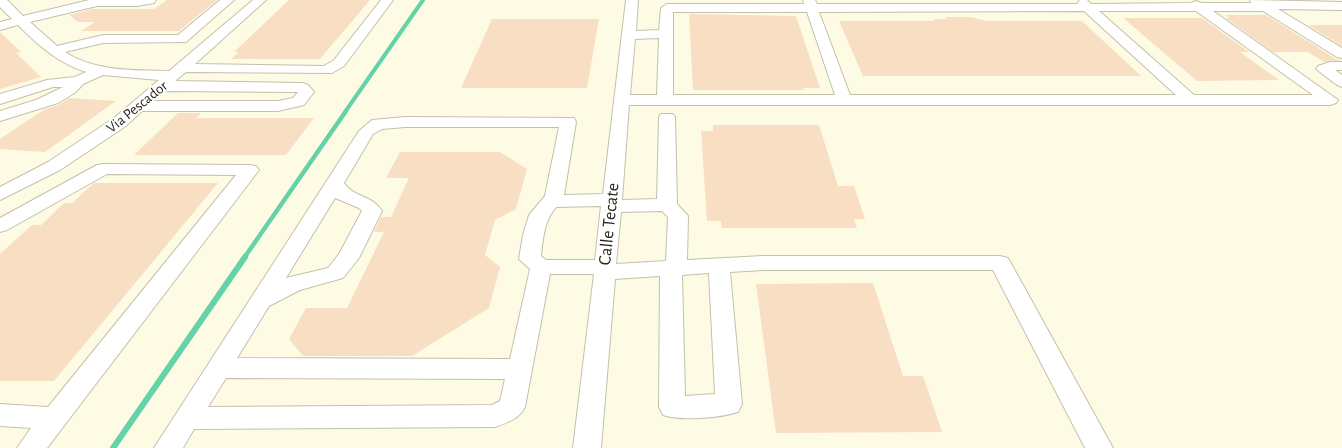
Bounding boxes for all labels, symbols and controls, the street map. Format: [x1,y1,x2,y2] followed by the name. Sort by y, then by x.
[103,77,171,137] street label: Via Pescador
[594,182,624,266] street label: Calle Tecate

